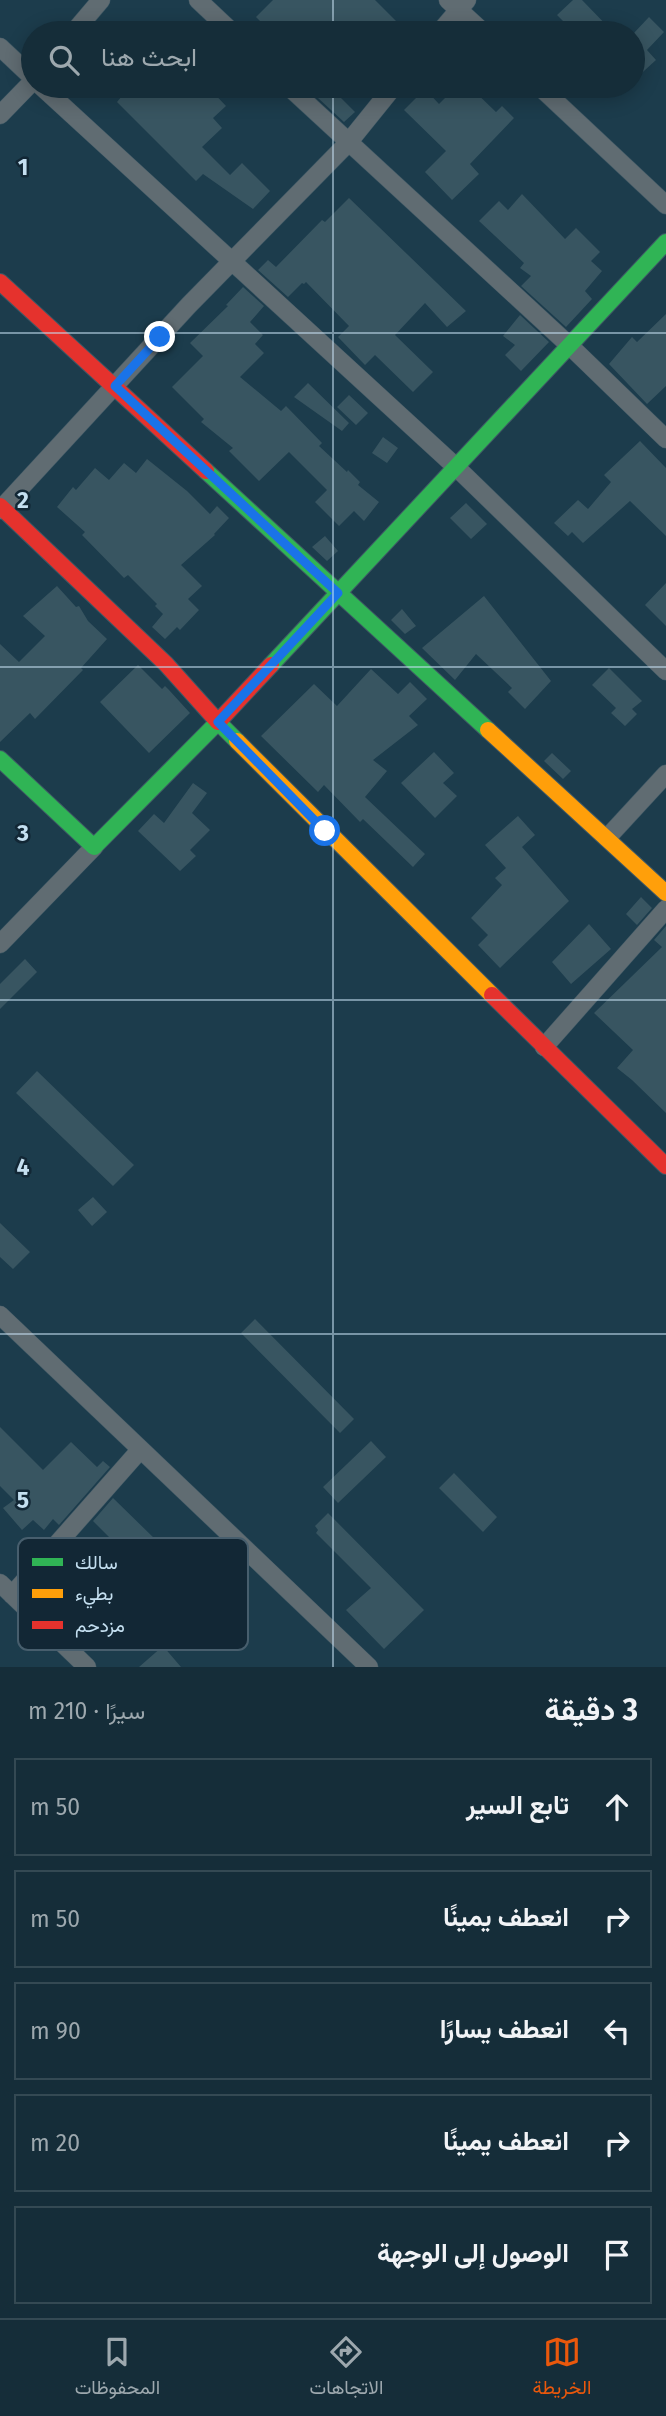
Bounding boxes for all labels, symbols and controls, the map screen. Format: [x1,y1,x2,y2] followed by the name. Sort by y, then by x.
[21,21,645,98] search box
[45,41,83,79] icon: search
[101,42,197,73] text: ابحث هنا
[18,153,28,181] text: 1
[144,321,175,352] route end
[17,486,29,514] text: 2
[309,815,340,846] route start
[16,819,29,847] text: 3
[17,1153,30,1181] text: 4
[17,1486,29,1514] text: 5
[18,1538,248,1650] legend
[75,1551,118,1574] text: سالك
[75,1582,113,1609] text: بطيء
[75,1614,125,1638] text: مزدحم
[545,1692,638,1728] text: 3 دقيقة
[28,1697,145,1725] text: سيرًا · 210 m
[598,1788,636,1826] icon: ahead
[466,1790,569,1821] text: تابع السير
[30,1793,80,1821] text: 50 m
[598,1900,636,1938] icon: right
[443,1902,569,1933] text: انعطف يمينًا
[30,1905,80,1933] text: 50 m
[598,2012,636,2050] icon: left
[440,2014,569,2045] text: انعطف يسارًا
[30,2017,81,2045] text: 90 m
[598,2124,636,2162] icon: right
[443,2126,569,2157] text: انعطف يمينًا
[30,2129,80,2157] text: 20 m
[598,2236,636,2274] icon: arrive
[377,2238,569,2269] text: الوصول إلى الوجهة
[75,2333,160,2404] tab: المحفوظات
[310,2333,383,2404] tab: الاتجاهات
[533,2333,591,2404] tab: الخريطة

